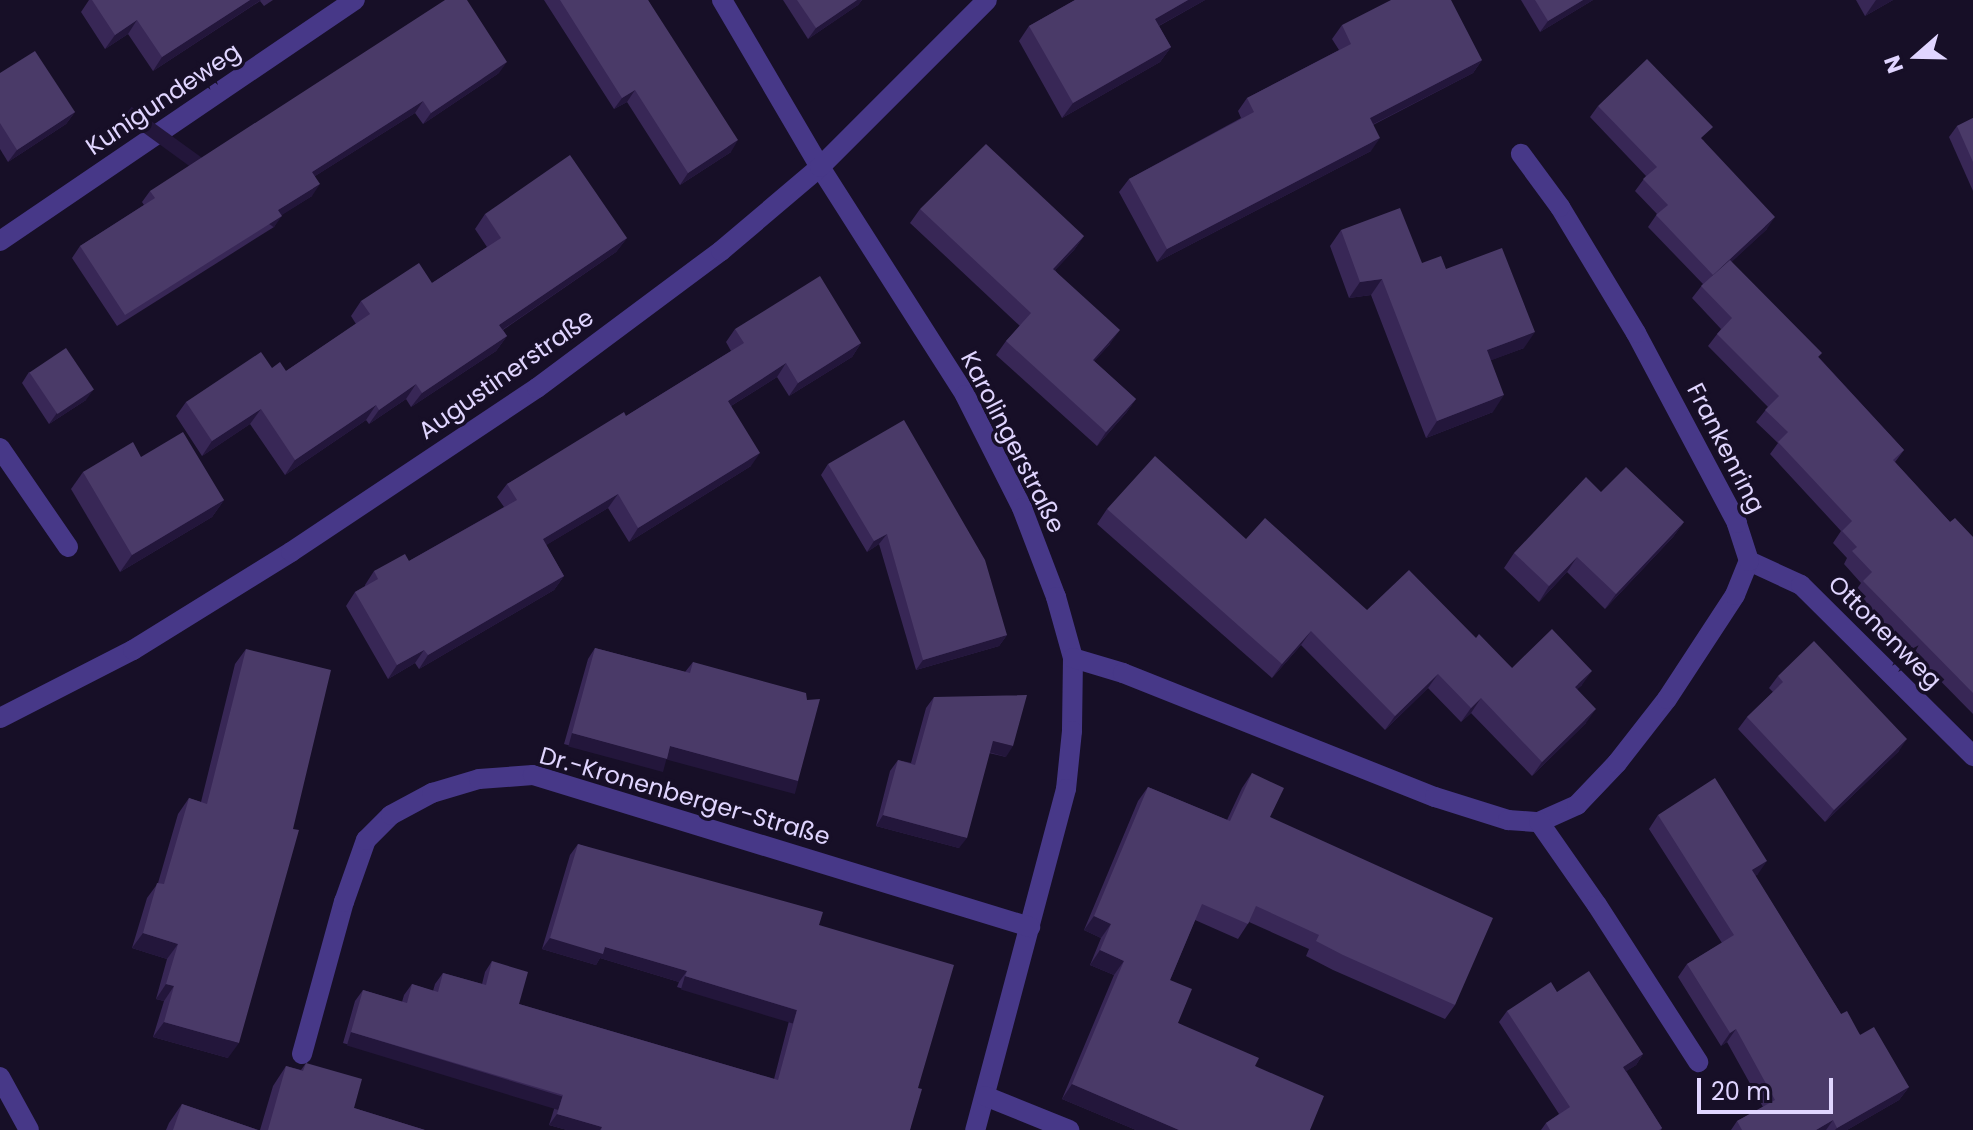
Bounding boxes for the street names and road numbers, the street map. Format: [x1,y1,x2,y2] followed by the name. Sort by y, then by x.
[80,37,246,161] street label: Kunigundeweg
[413,303,599,445] street label: Augustinerstraße
[955,346,1071,538] street label: Karolingerstraße
[1681,378,1771,518] street label: Frankenring
[1822,569,1948,695] street label: Ottonenweg
[536,741,834,851] street label: Dr.-Kronenberger-Straße

